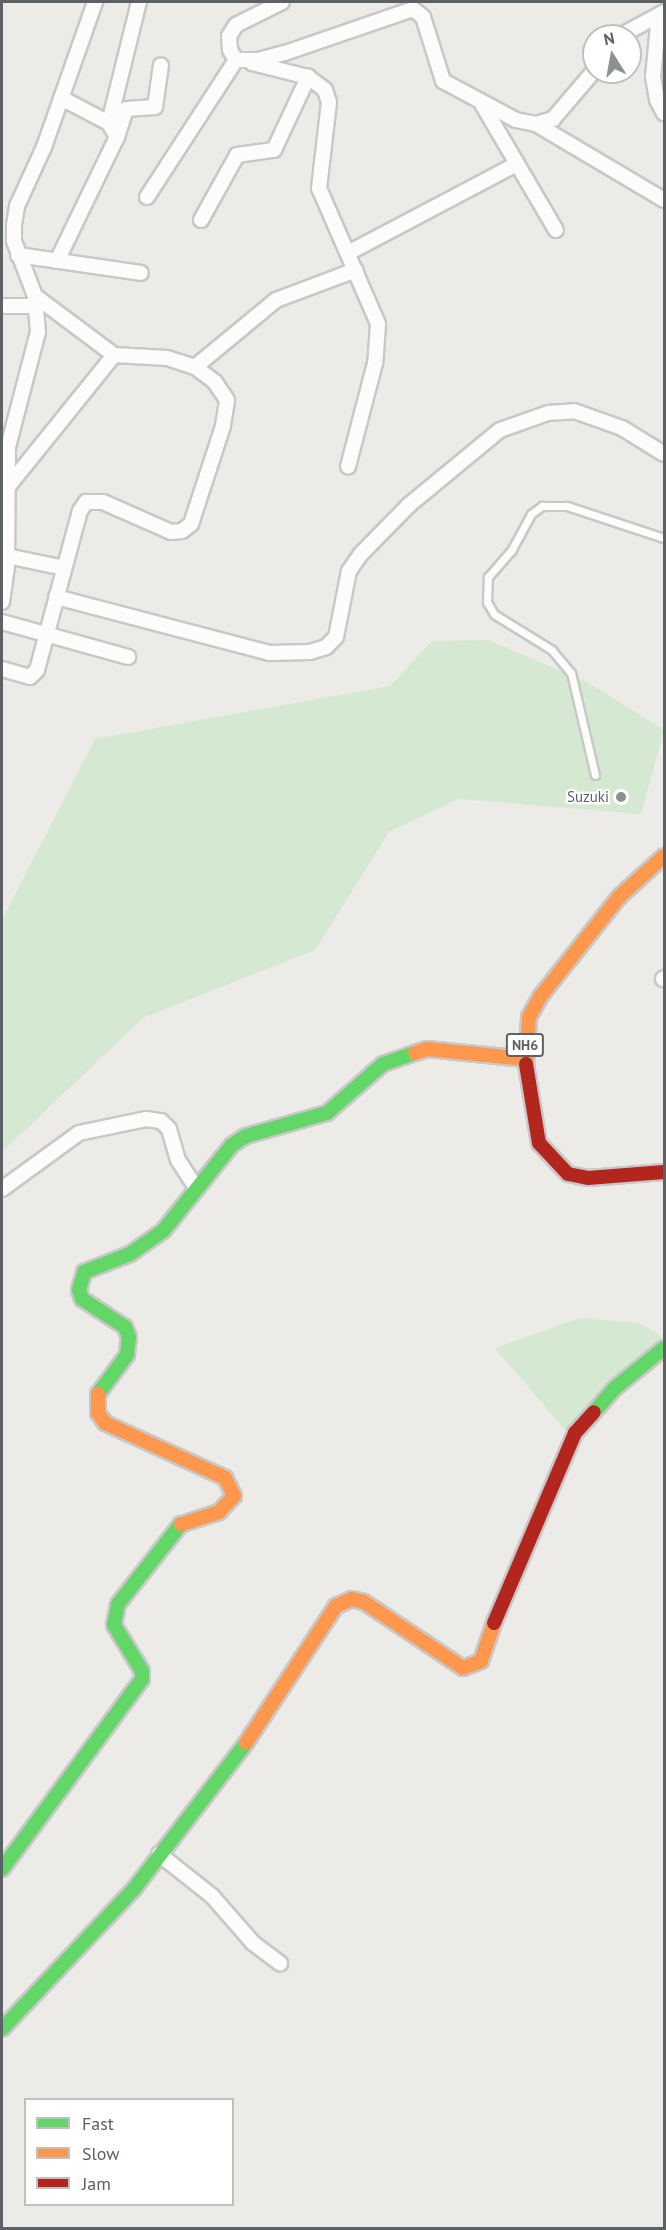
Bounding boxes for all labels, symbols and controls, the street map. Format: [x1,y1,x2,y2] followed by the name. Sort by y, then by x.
[582,24,642,84] north arrow
[602,27,616,49] text: N
[567,788,609,806] place label: Suzuki
[614,790,628,804] marker: Suzuki
[506,1034,544,1056] road number: NH6
[24,2098,234,2206] legend
[82,2112,114,2135] text: Fast
[82,2142,120,2165] text: Slow
[82,2172,111,2195] text: Jam

